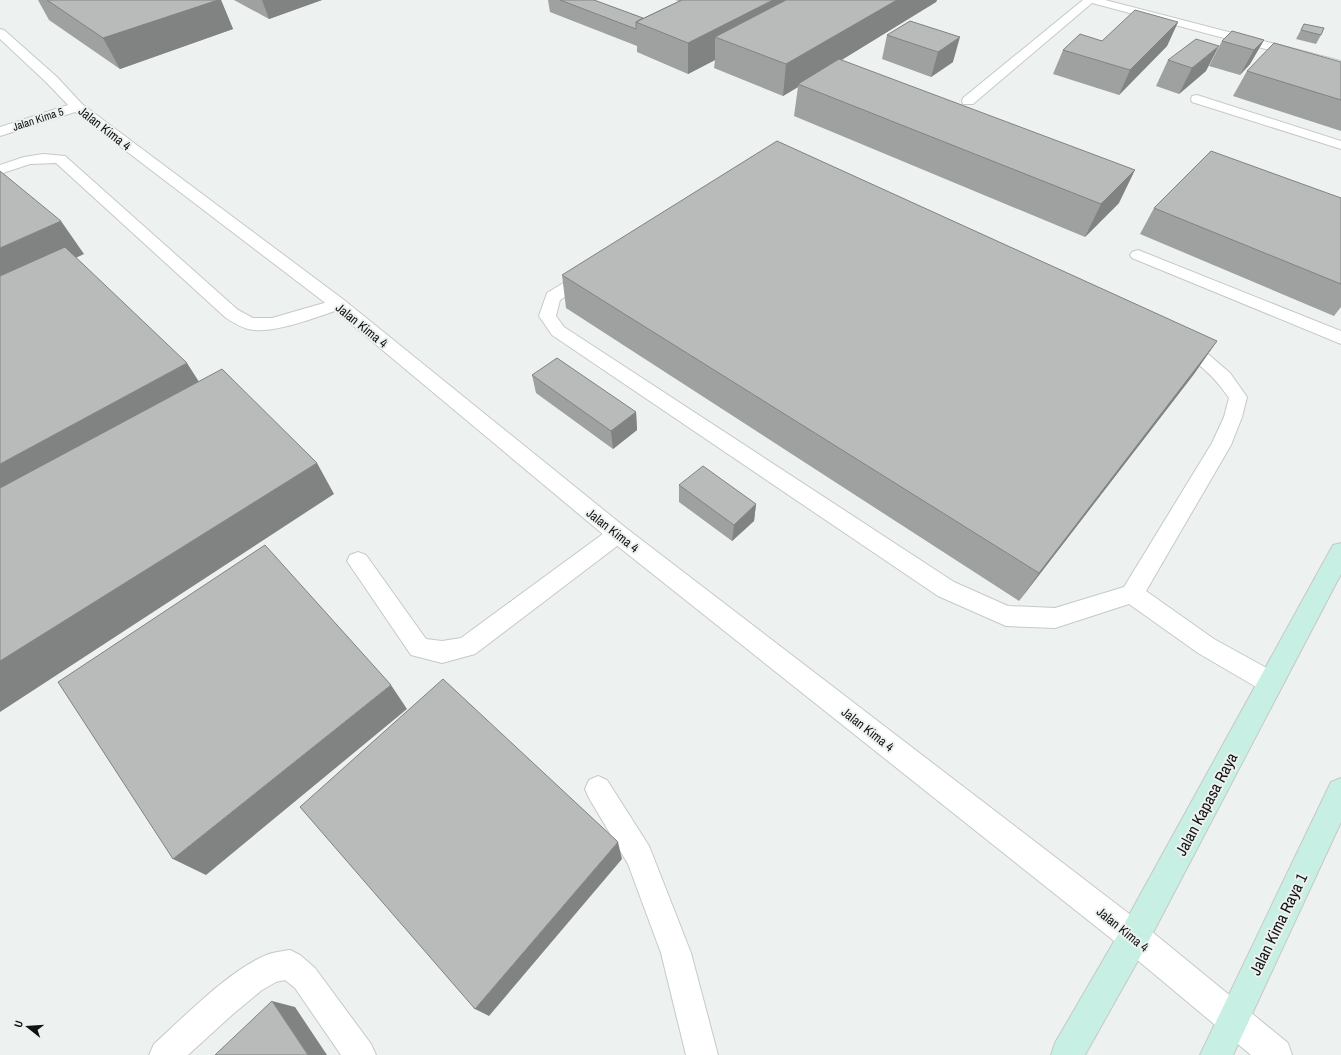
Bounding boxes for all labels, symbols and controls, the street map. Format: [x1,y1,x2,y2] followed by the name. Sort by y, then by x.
[75,103,134,154] street label: Jalan Kima 4
[11,104,65,134] street label: Jalan Kima 5
[332,299,391,352] street label: Jalan Kima 4
[583,505,642,556] street label: Jalan Kima 4
[838,704,897,755] street label: Jalan Kima 4
[1170,748,1243,859] street label: Jalan Kapasa Raya
[1244,869,1312,979] street label: Jalan Kima Raya 1
[1093,903,1152,956] street label: Jalan Kima 4
[8,1007,48,1047] north arrow
[11,1019,26,1029] text: U

